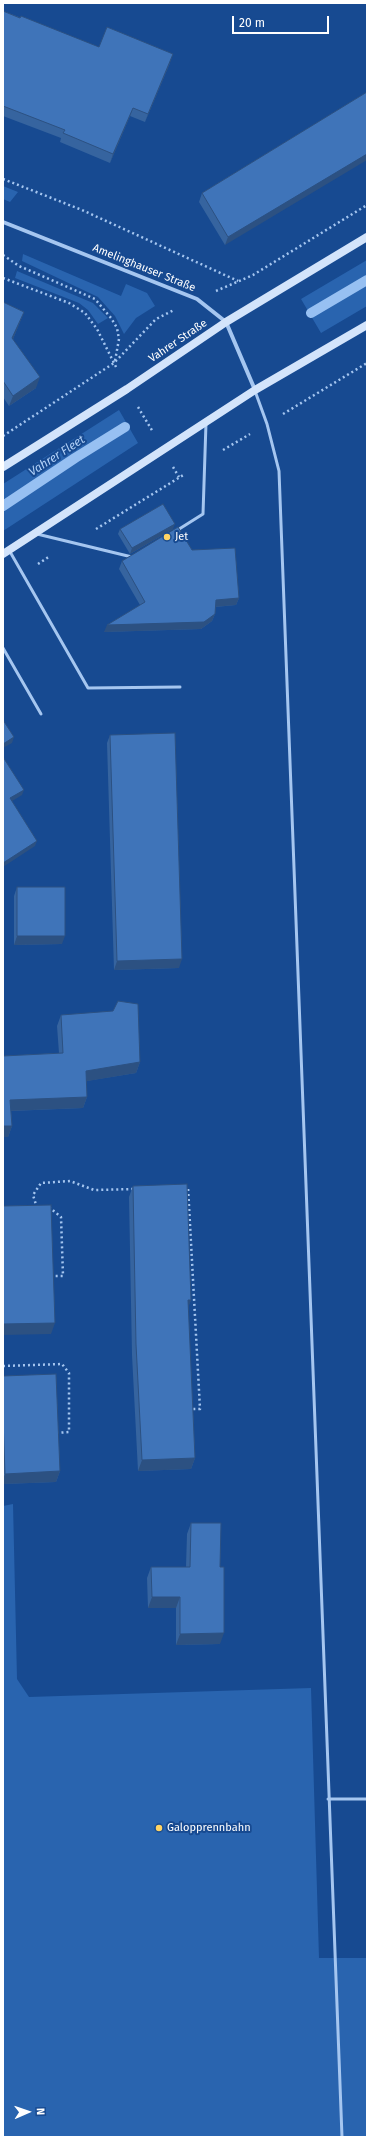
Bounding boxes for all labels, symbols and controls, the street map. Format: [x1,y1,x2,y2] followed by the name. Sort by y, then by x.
[234,8,331,34] scale bar
[239,16,265,30] text: 20 m
[91,241,197,295] street label: Amelinghauser Straße
[146,317,210,365] street label: Vahrer Straße
[26,433,88,479] water label: Vahrer Fleet
[175,530,188,544] place label: Jet
[162,532,172,542] marker: Jet
[167,1821,251,1835] place label: Galopprennbahn
[154,1823,164,1833] marker: Galopprennbahn
[8,2092,48,2132] north arrow
[34,2108,47,2115] text: N

